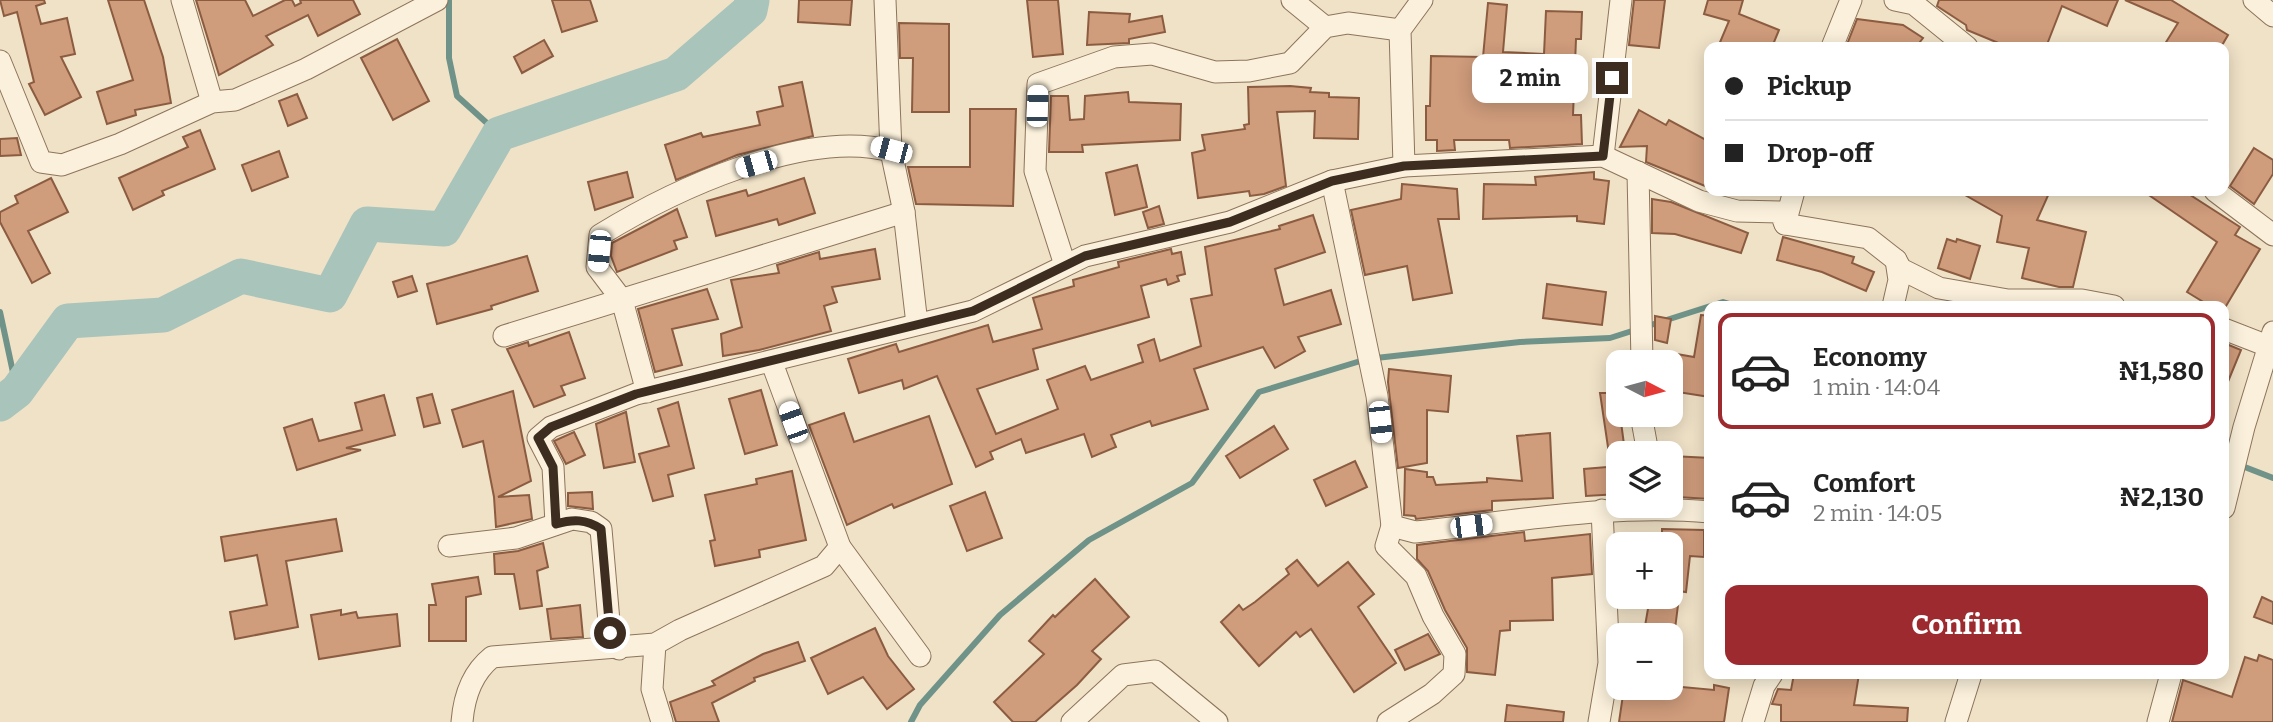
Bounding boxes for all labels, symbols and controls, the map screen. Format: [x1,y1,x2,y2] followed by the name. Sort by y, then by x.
[1472,54,1588,102] callout: 2 min
[1596,62,1628,94] route end
[1499,64,1561,92] text: 2 min
[1767,71,1852,102] text: Pickup
[1026,85,1049,127] car
[868,134,915,166] car
[1767,138,1873,169] text: Drop-off
[733,148,780,180] car
[587,229,612,273] car
[1729,340,1792,403] icon: car
[1813,342,1927,373] text: Economy
[1606,350,1684,427] north arrow
[1606,350,1683,700] map controls
[2118,356,2204,387] text: ₦1,580
[1813,373,1940,401] text: 1 min · 14:04
[776,399,811,445] car
[1368,400,1393,444] car
[1606,441,1683,518] button: layers
[1729,466,1792,529] icon: car
[1813,468,1916,499] text: Comfort
[2119,482,2204,513] text: ₦2,130
[1813,499,1942,527] text: 2 min · 14:05
[1449,513,1494,539] car
[1606,532,1683,609] button: +
[1725,585,2208,665] button: Confirm
[594,617,626,649] route start
[1606,623,1683,700] button: −

